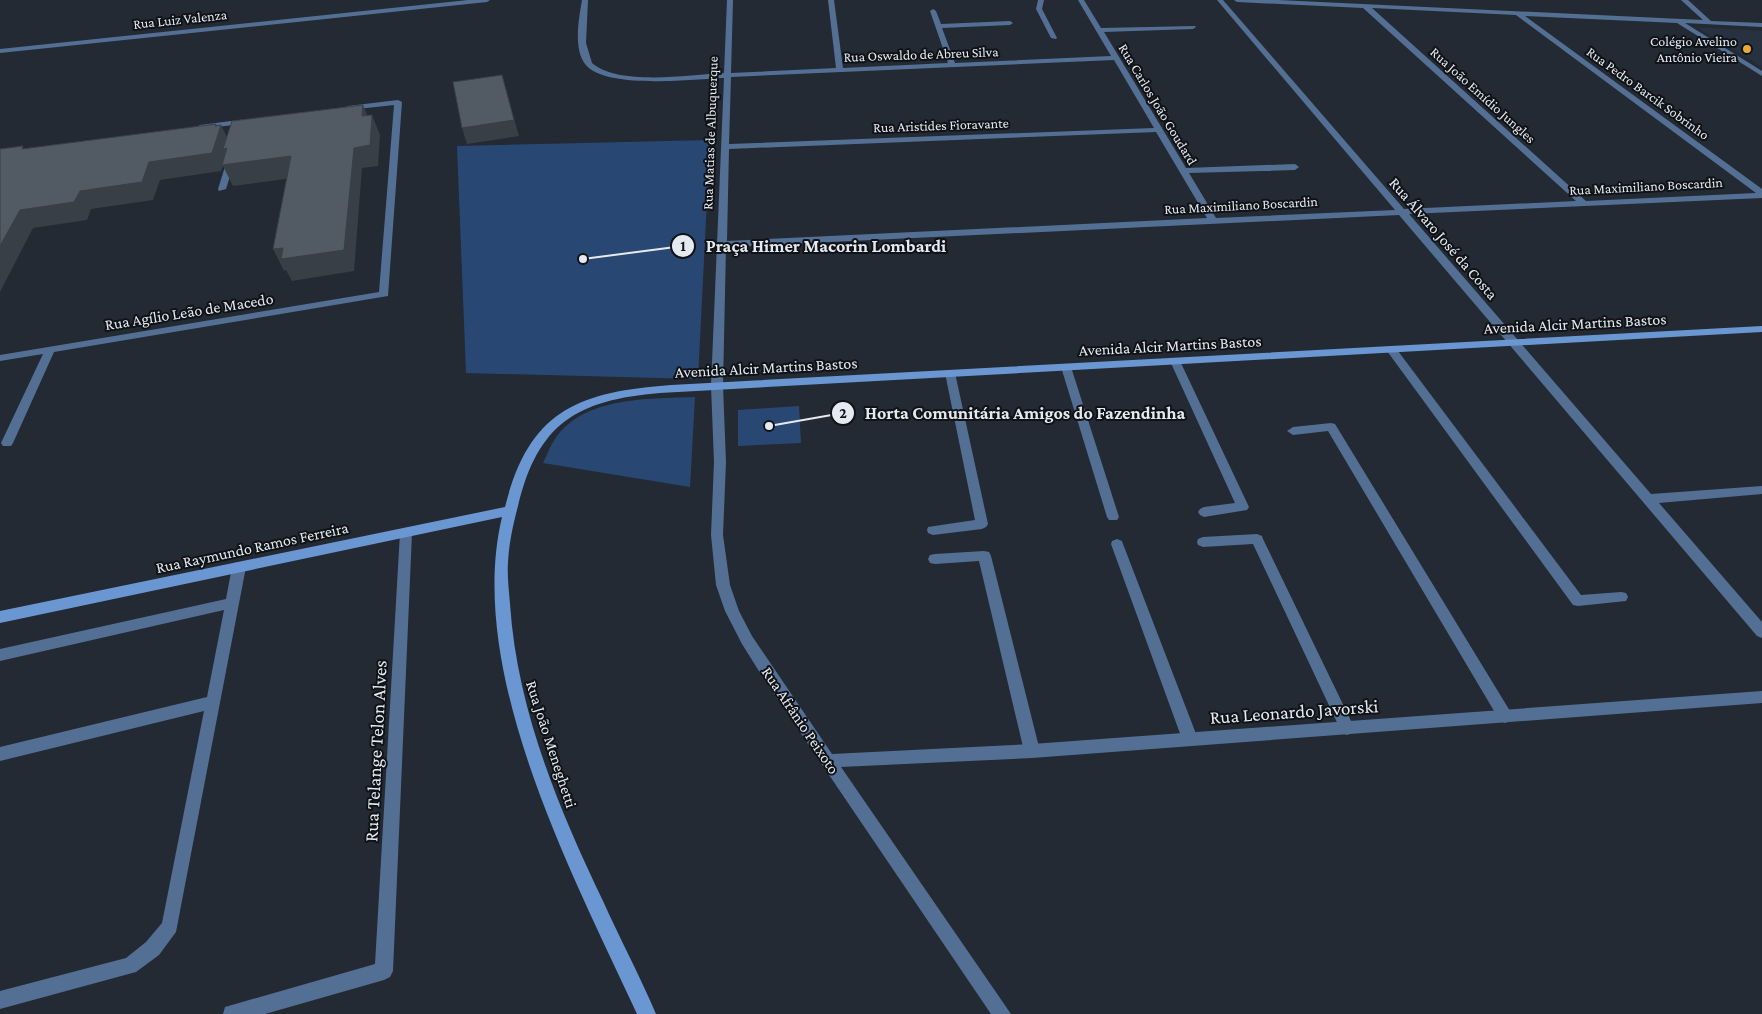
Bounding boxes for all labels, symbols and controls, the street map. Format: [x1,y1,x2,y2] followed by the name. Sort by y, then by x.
[132,6,228,32] street label: Rua Luiz Valenza
[1650,33,1738,65] place label: Colégio Avelino Antônio Vieira
[1115,40,1201,168] street label: Rua Carlos João Goudard
[843,43,999,65] street label: Rua Oswaldo de Abreu Silva
[1584,43,1712,143] street label: Rua Pedro Barcik Sobrinho
[1741,43,1753,55] marker: Colégio Avelino Antônio Vieira
[1427,44,1539,146] street label: Rua João Emídio Jungles
[699,56,721,210] street label: Rua Matias de Albuquerque
[873,115,1009,135] street label: Rua Aristides Fioravante
[1385,174,1502,304] street label: Rua Álvaro José da Costa
[1569,174,1724,198] street label: Rua Maximiliano Boscardin
[1164,193,1319,217] street label: Rua Maximiliano Boscardin
[671,229,956,262] callout: Praça Himer Macorin Lombardi
[706,236,947,256] text: Praça Himer Macorin Lombardi
[680,238,686,254] text: 1
[104,290,275,334] street label: Rua Agílio Leão de Macedo
[1483,310,1667,337] street label: Avenida Alcir Martins Bastos
[1078,332,1262,359] street label: Avenida Alcir Martins Bastos
[674,354,858,381] street label: Avenida Alcir Martins Bastos
[830,396,1196,429] callout: Horta Comunitária Amigos do Fazendinha
[865,403,1186,423] text: Horta Comunitária Amigos do Fazendinha
[839,405,847,421] text: 2
[154,519,351,577] street label: Rua Raymundo Ramos Ferreira
[360,660,391,842] street label: Rua Telange Telon Alves
[759,664,843,777] street label: Rua Afrânio Peixoto
[522,678,580,810] street label: Rua João Meneghetti
[1209,695,1379,728] street label: Rua Leonardo Javorski

